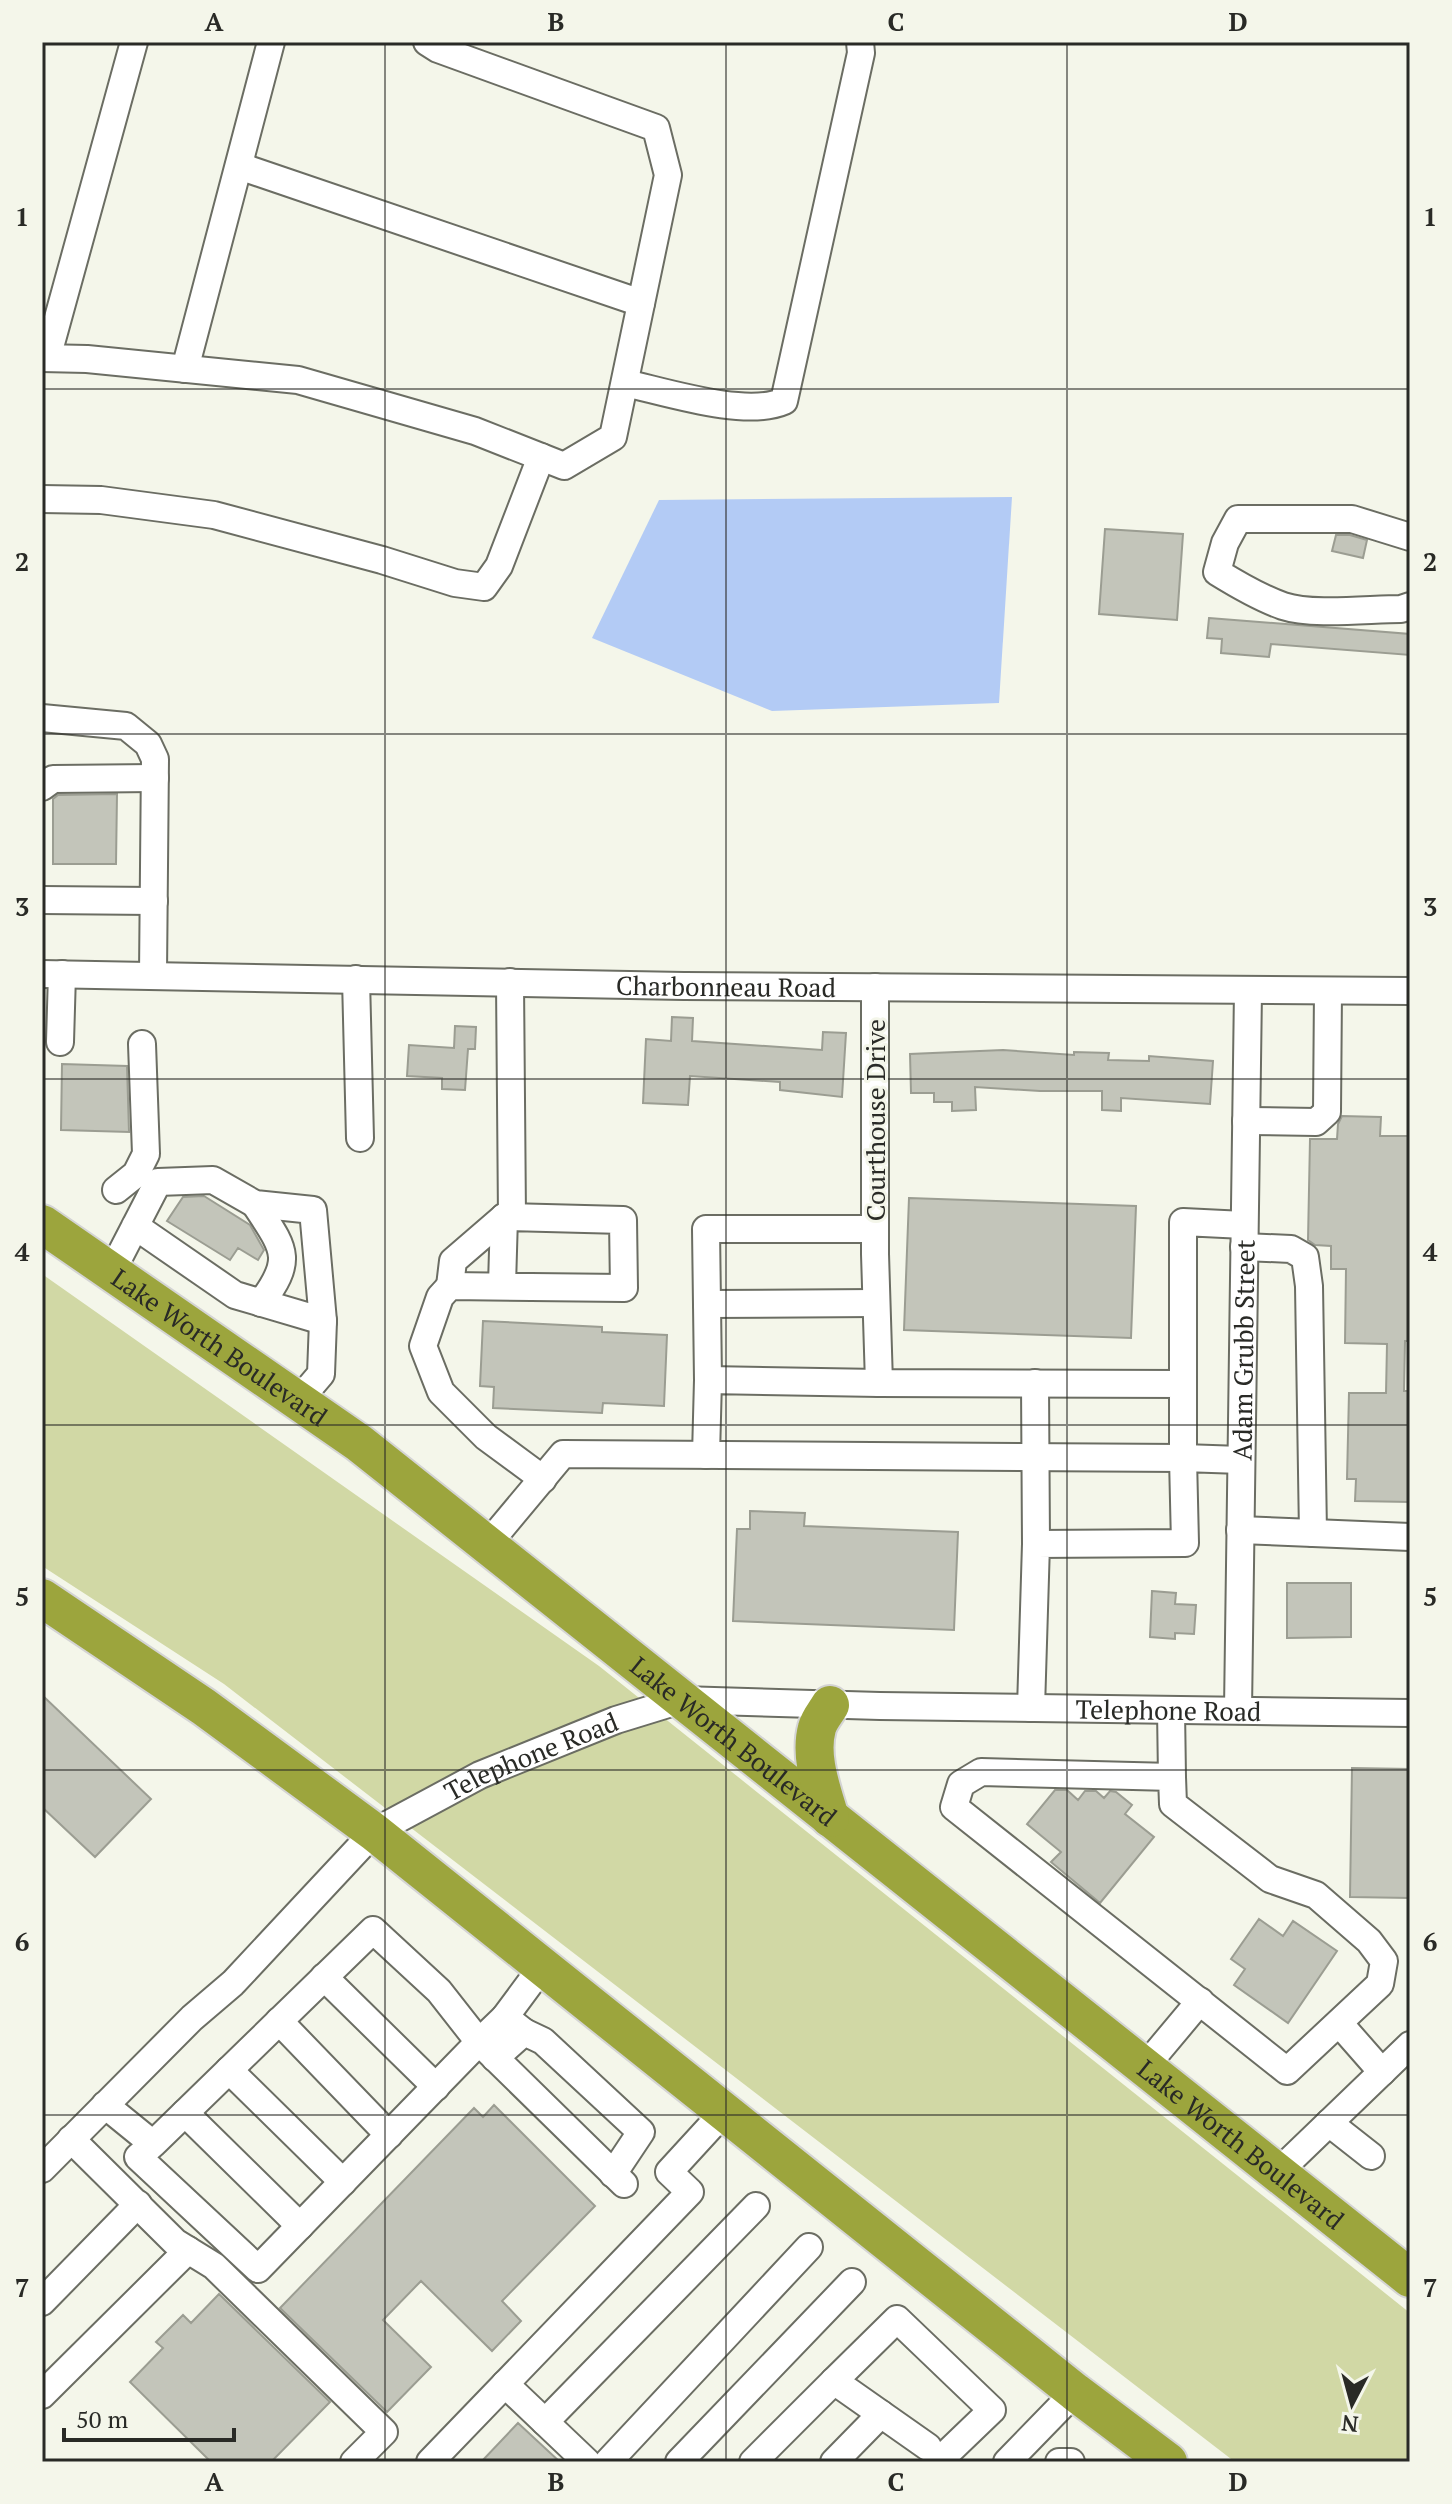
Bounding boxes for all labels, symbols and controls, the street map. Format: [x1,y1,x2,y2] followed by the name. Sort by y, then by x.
[205,4,224,38] text: A
[548,4,564,38] text: B
[888,4,904,38] text: C
[1228,4,1248,38] text: D
[15,199,29,233] text: 1
[1423,199,1437,233] text: 1
[15,544,29,578] text: 2
[1423,544,1437,578] text: 2
[15,889,29,923] text: 3
[1423,889,1437,923] text: 3
[616,968,836,1004] street label: Charbonneau Road
[858,1019,892,1221] street label: Courthouse Drive
[15,1234,30,1268] text: 4
[1423,1234,1438,1268] text: 4
[1224,1239,1262,1461] street label: Adam Grubb Street
[105,1260,334,1433] street label: Lake Worth Boulevard
[15,1579,29,1613] text: 5
[1423,1579,1437,1613] text: 5
[624,1648,844,1833] street label: Lake Worth Boulevard
[1075,1692,1262,1728] street label: Telephone Road
[438,1704,623,1808] street label: Telephone Road
[15,1924,29,1958] text: 6
[1423,1924,1437,1958] text: 6
[1131,2051,1351,2236] street label: Lake Worth Boulevard
[15,2270,29,2304] text: 7
[1423,2270,1437,2304] text: 7
[1312,2364,1392,2444] north arrow
[64,2392,234,2442] scale bar
[76,2403,128,2435] text: 50 m
[1340,2409,1360,2440] text: N
[205,2464,224,2498] text: A
[548,2464,564,2498] text: B
[888,2464,904,2498] text: C
[1228,2464,1248,2498] text: D

